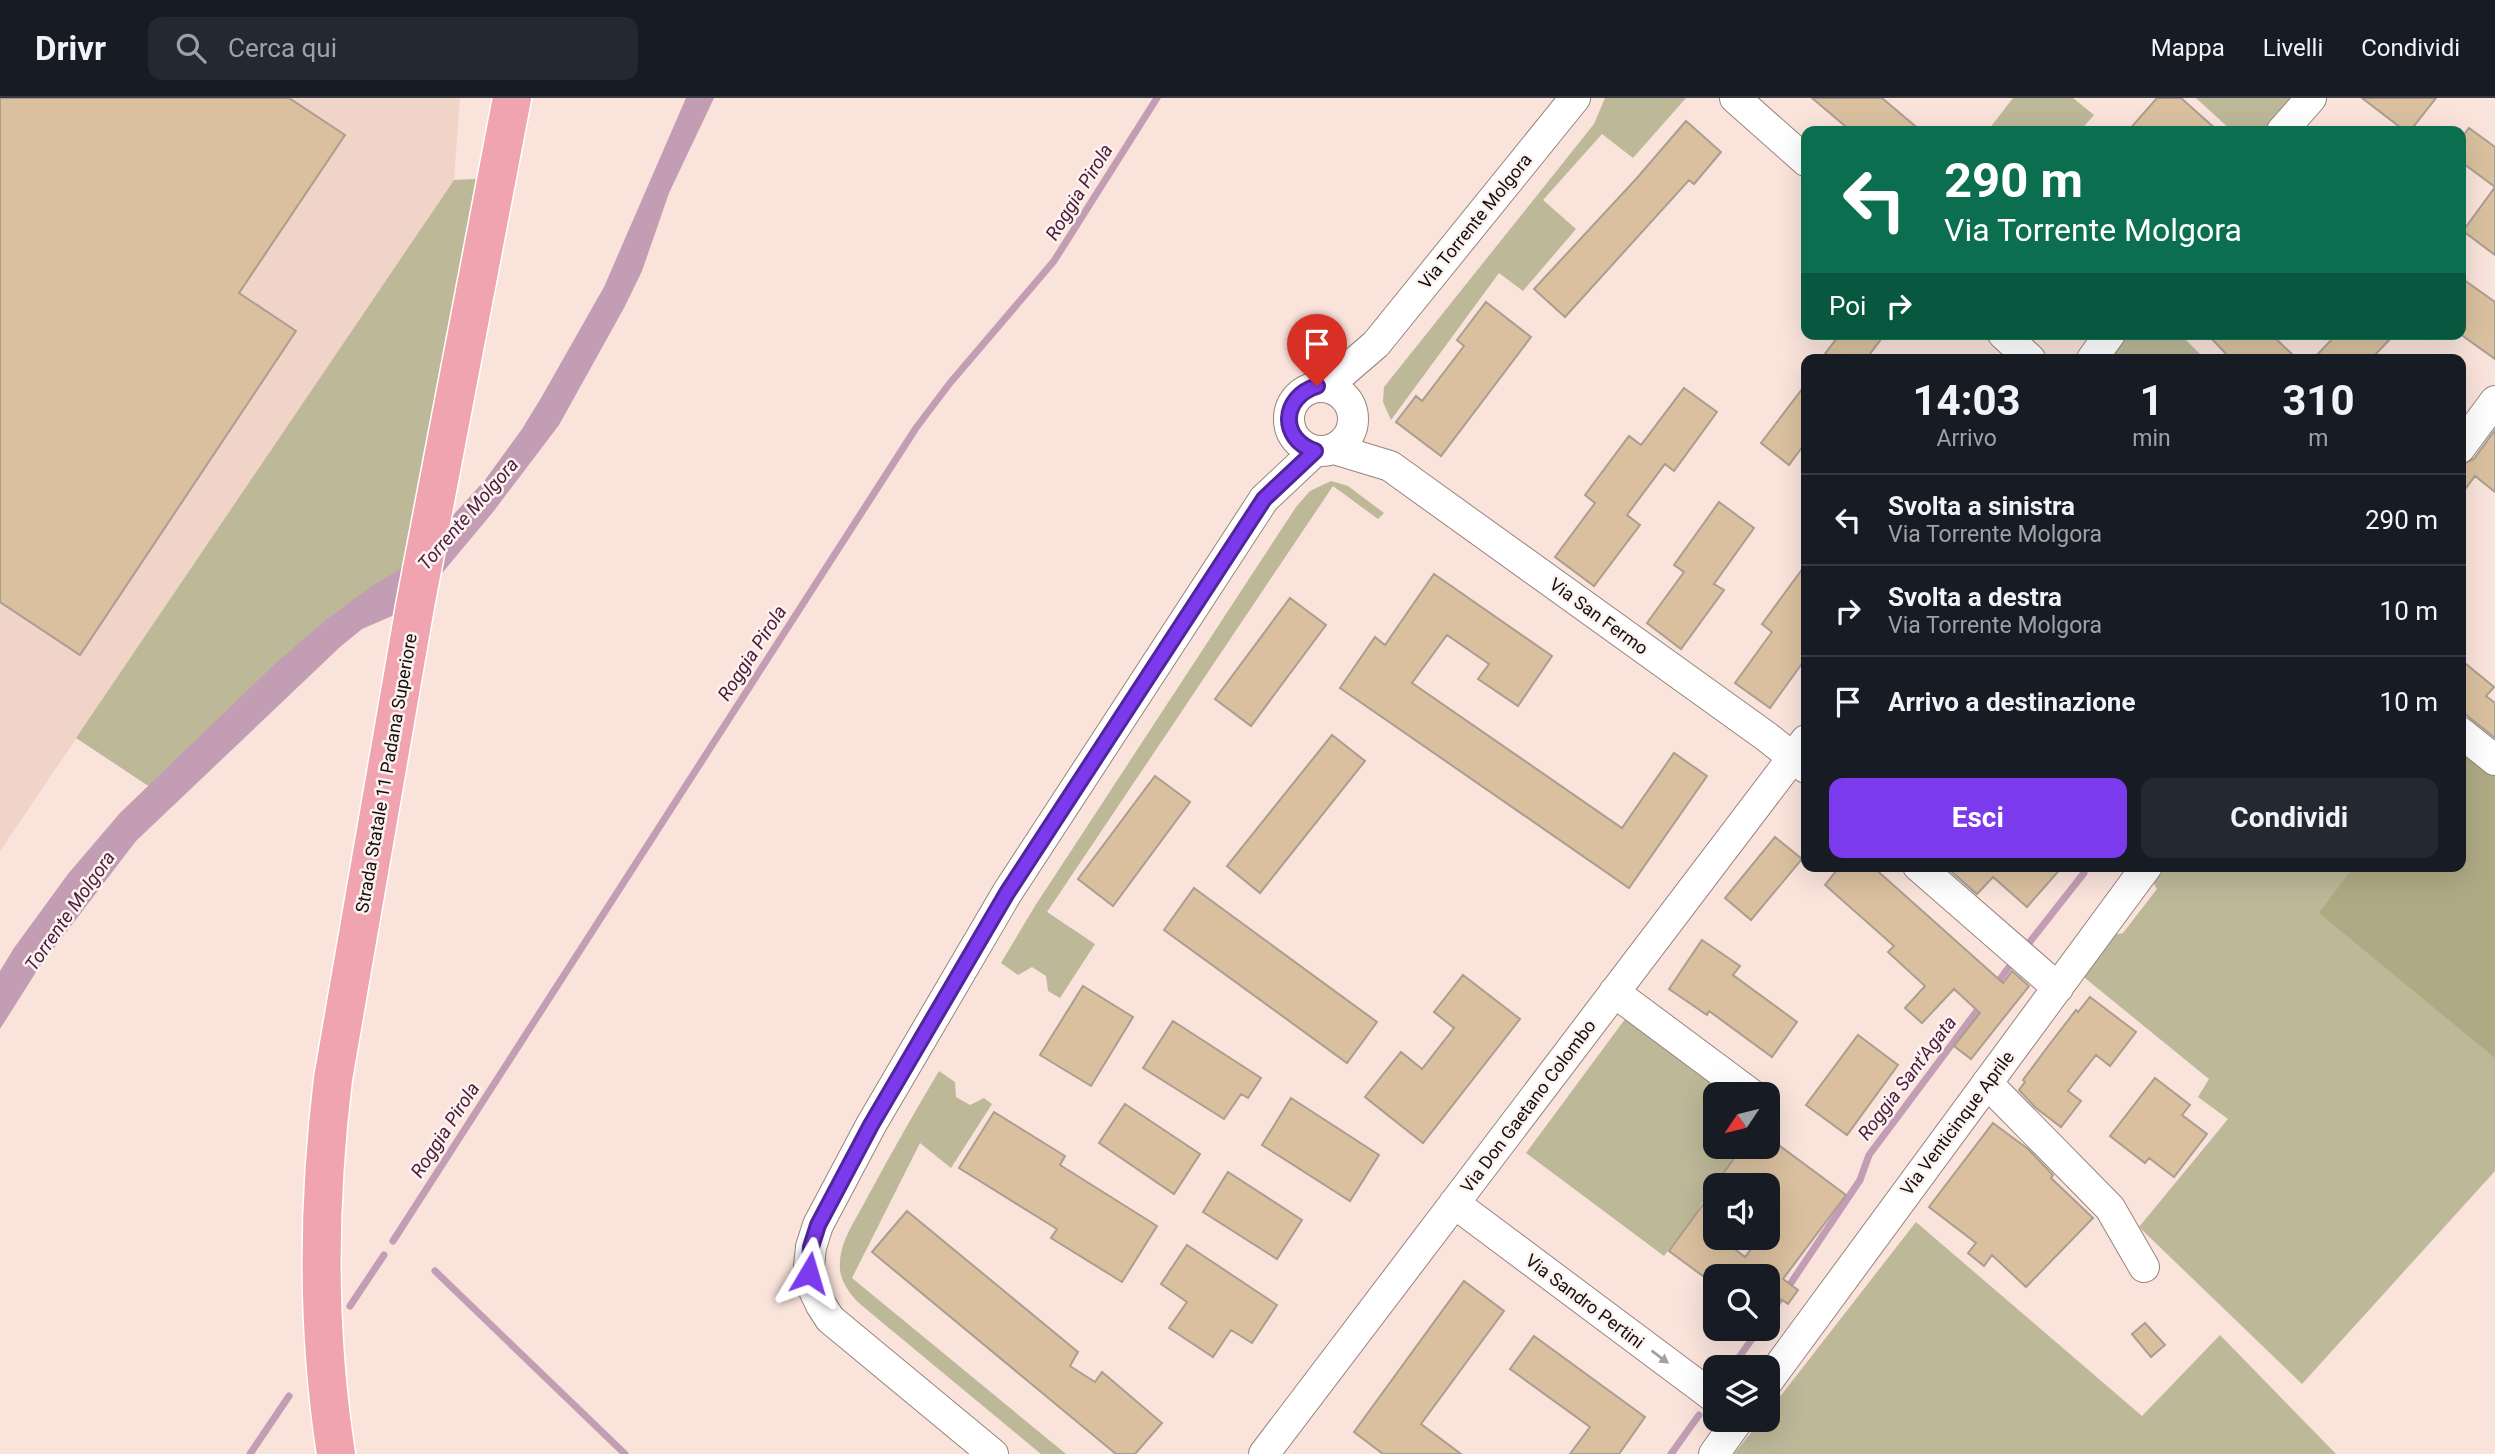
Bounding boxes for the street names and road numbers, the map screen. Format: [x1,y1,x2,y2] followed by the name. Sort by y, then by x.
[1414,149,1536,293] street label: Via Torrente Molgora
[1546,573,1652,659] street label: Via San Fermo
[351,632,421,914] street label: Strada Statale 11 Padana Superiore
[1456,1015,1600,1197] street label: Via Don Gaetano Colombo
[1896,1047,2018,1199] street label: Via Venticinque Aprile
[1521,1250,1649,1352] street label: Via Sandro Pertini

